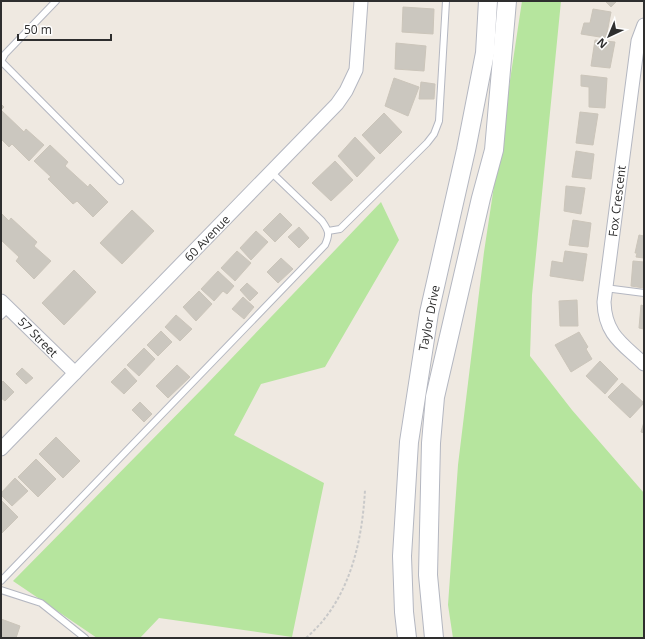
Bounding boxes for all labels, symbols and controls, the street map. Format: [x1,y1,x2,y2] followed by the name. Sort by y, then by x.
[18,16,111,42] scale bar
[589,16,629,56] north arrow
[24,21,52,38] text: 50 m
[593,35,610,52] text: N
[604,164,630,238] street label: Fox Crescent
[181,211,234,265] street label: 60 Avenue
[414,283,444,352] street label: Taylor Drive
[14,313,62,361] street label: 57 Street

